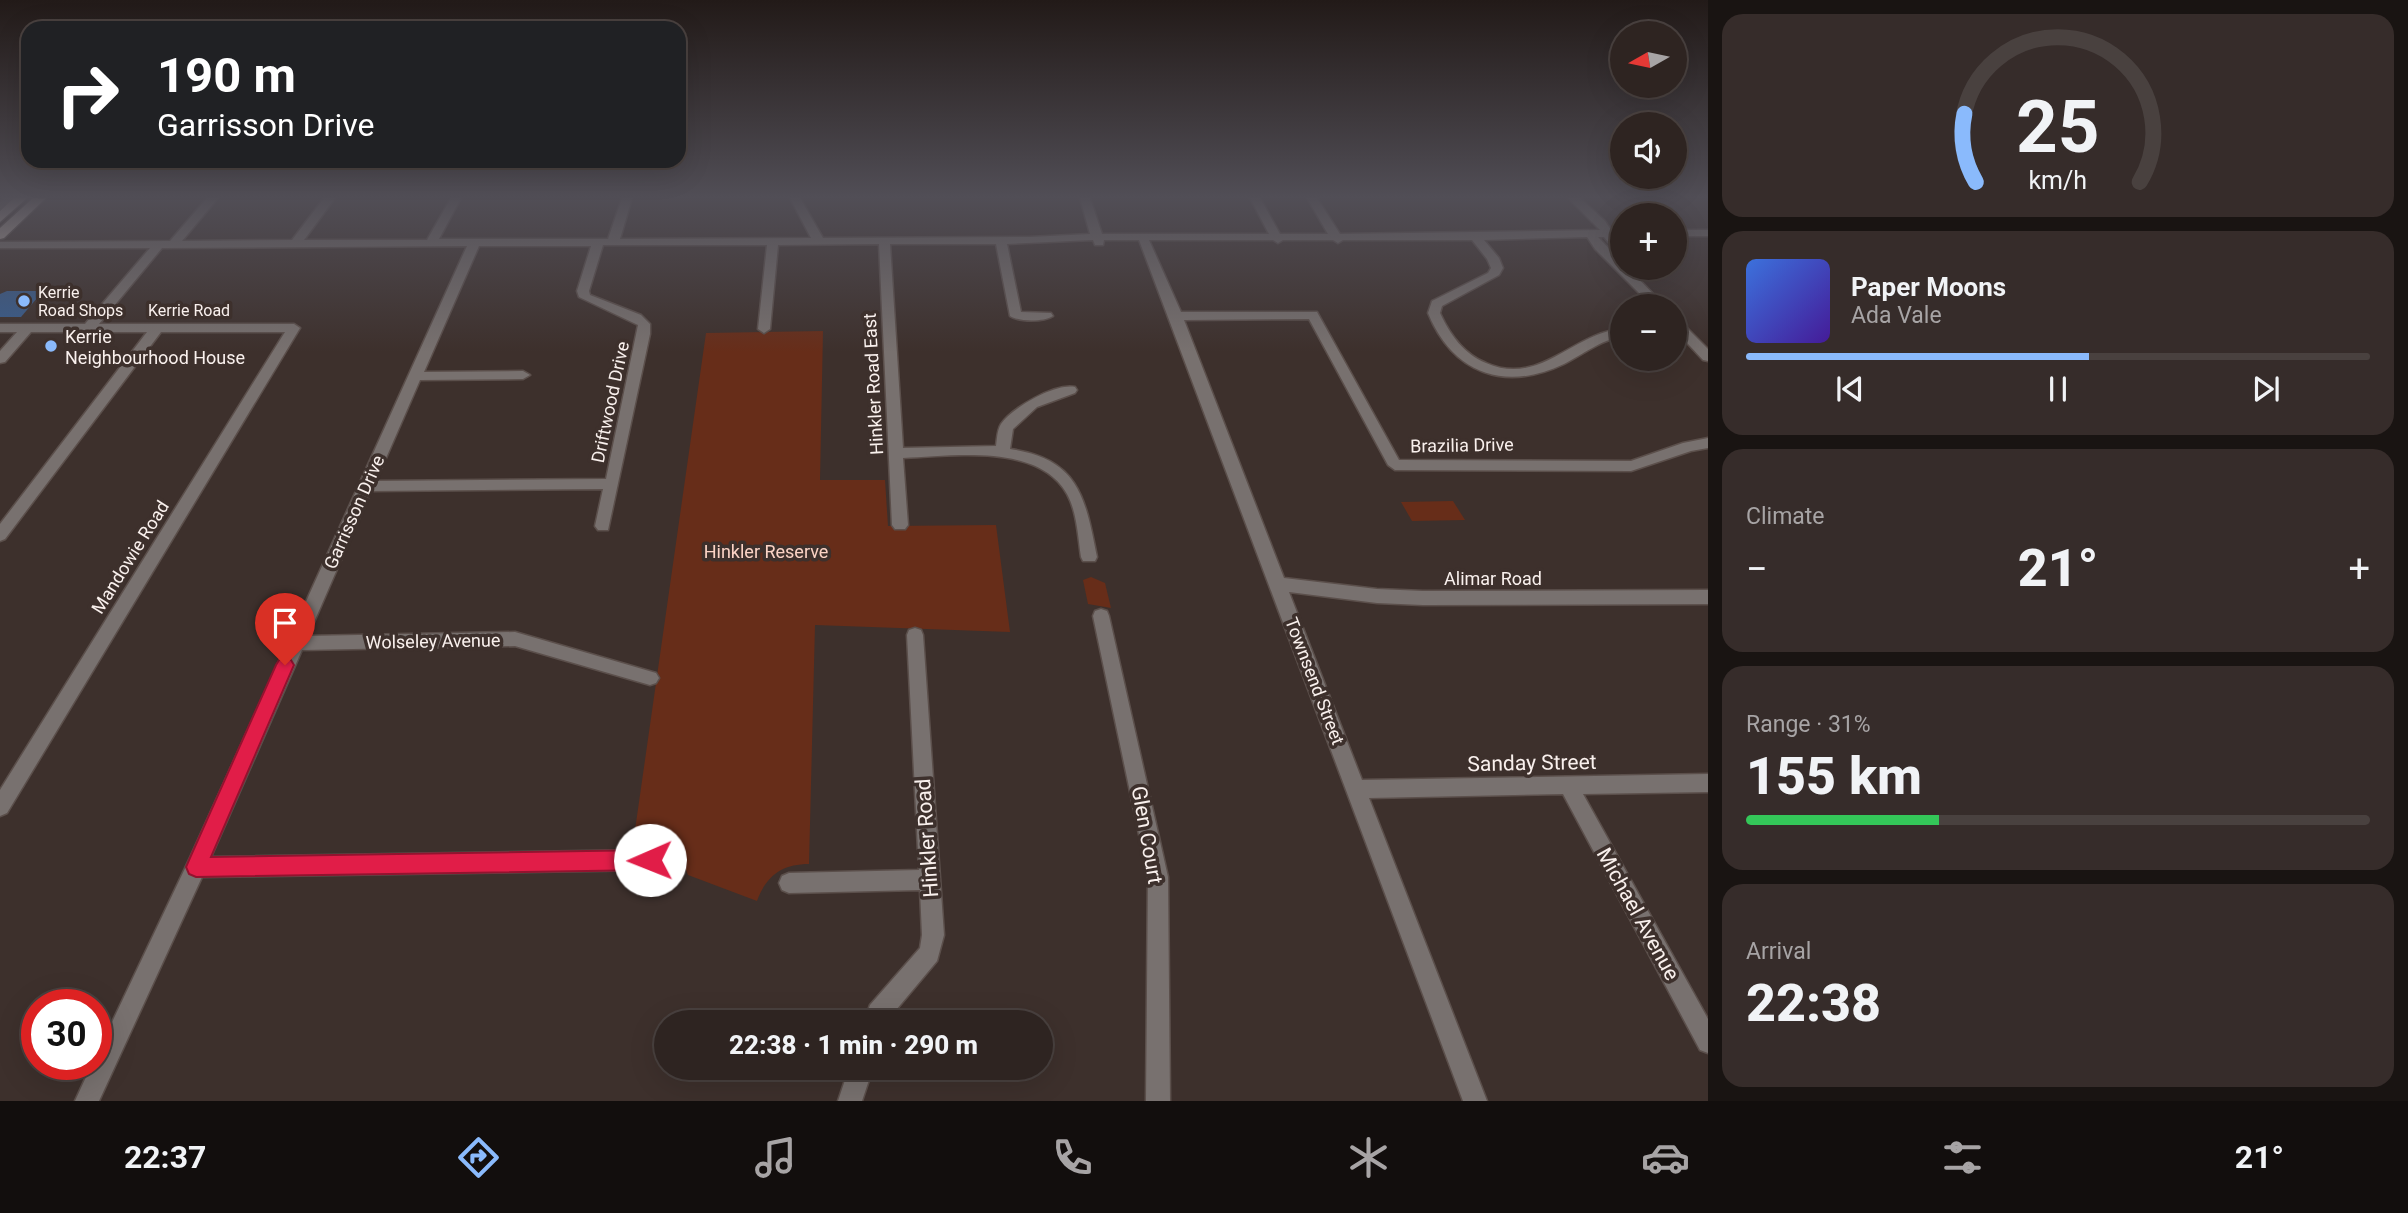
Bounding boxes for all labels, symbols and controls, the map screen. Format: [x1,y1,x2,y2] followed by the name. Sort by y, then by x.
[1610,21,1687,98] north arrow
[1610,21,1687,371] map controls
[157,47,296,104] text: 190 m
[42,49,133,140] icon: right
[2016,84,2100,170] text: 25
[157,106,374,144] text: Garrisson Drive
[1610,112,1687,189] button: sound
[2029,166,2087,195] text: km/h
[1610,203,1687,280] button: +
[1851,272,2006,302] text: Paper Moons
[38,283,123,320] place label: Kerrie Road Shops
[16,293,32,309] marker: Kerrie Road Shops
[1610,294,1687,371] button: −
[148,301,230,320] street label: Kerrie Road
[1851,302,1942,329] text: Ada Vale
[859,313,887,455] street label: Hinkler Road East
[65,326,245,368] place label: Kerrie Neighbourhood House
[43,338,59,354] marker: Kerrie Neighbourhood House
[587,339,633,465] street label: Driftwood Drive
[1831,370,1869,408] icon: previous
[2039,370,2077,408] icon: pause
[2247,370,2285,408] icon: next
[1410,434,1514,456] street label: Brazilia Drive
[320,452,388,572] street label: Garrisson Drive
[87,497,173,617] street label: Mandowie Road
[1746,503,1825,530] text: Climate
[2018,538,2098,599] text: 21°
[704,541,828,562] park label: Hinkler Reserve
[1746,547,1768,591] text: −
[2348,547,2370,591] text: +
[1444,568,1542,589] street label: Alimar Road
[255,593,315,665] pin
[266,604,304,642] icon: arrive
[1281,614,1349,748] street label: Townsend Street
[365,629,501,653] street label: Wolseley Avenue
[1746,711,1871,738] text: Range · 31%
[1746,746,1922,807] text: 155 km
[1467,750,1597,776] street label: Sanday Street
[911,778,943,898] street label: Hinkler Road
[1127,784,1167,886] street label: Glen Court
[613,823,687,897] position arrow
[1592,844,1684,984] street label: Michael Avenue
[1746,938,1811,965] text: Arrival
[1746,973,1881,1034] text: 22:38
[21,989,112,1080] speed limit sign: 30
[729,1030,978,1060] text: 22:38 · 1 min · 290 m
[454,1133,503,1182] icon: directions
[751,1133,800,1182] icon: music
[1048,1133,1097,1182] icon: phone
[1344,1133,1393,1182] icon: climate
[1641,1133,1690,1182] icon: car
[1938,1133,1987,1182] icon: filters
[124,1138,206,1176] text: 22:37
[2235,1138,2284,1176] text: 21°

